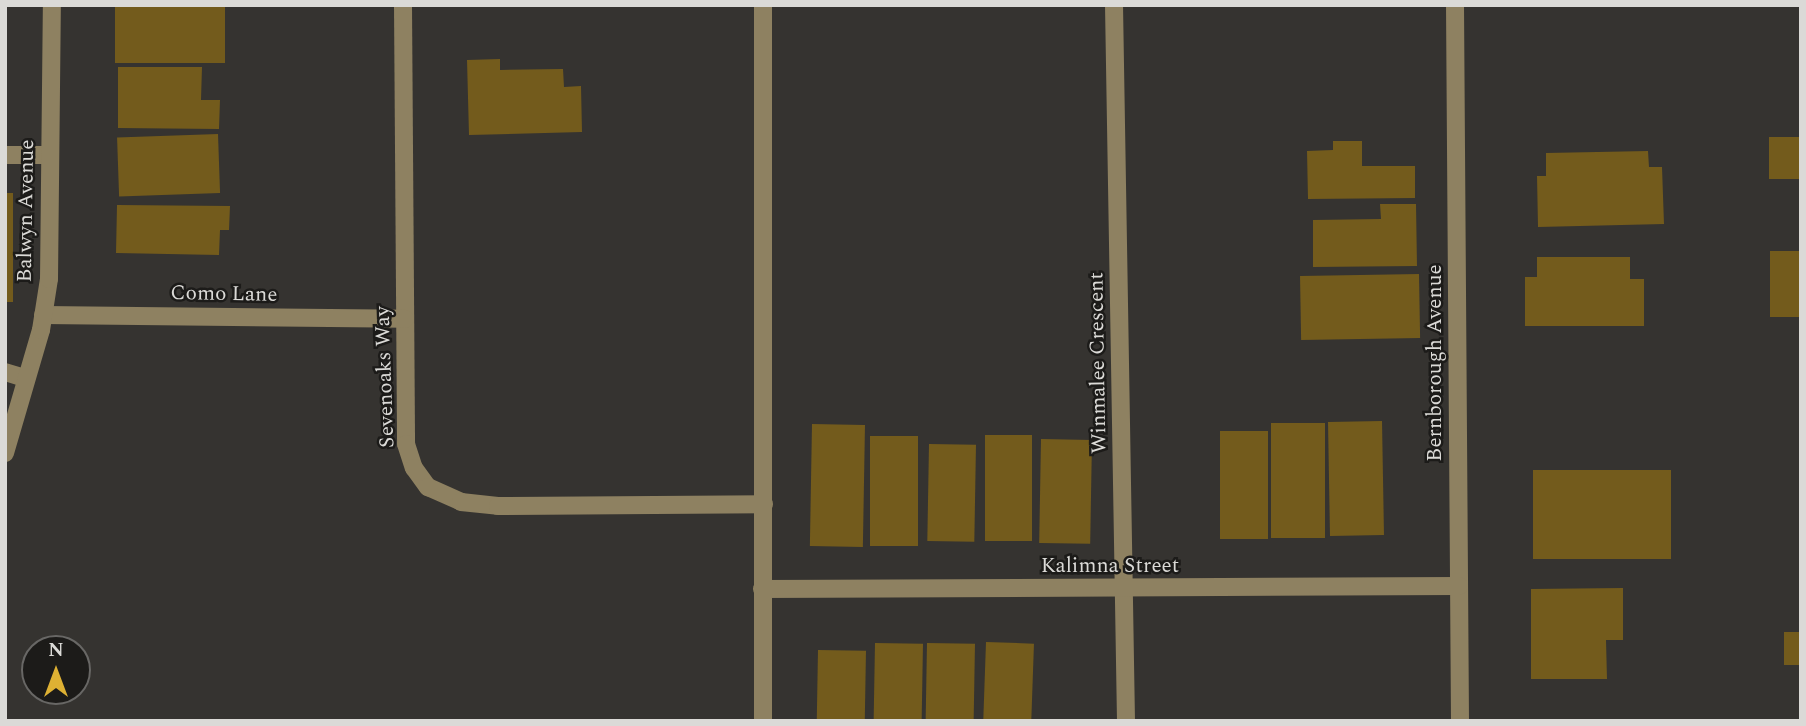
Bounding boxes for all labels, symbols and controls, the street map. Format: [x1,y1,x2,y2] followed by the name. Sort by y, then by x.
[12,139,40,283] street label: Balwyn Avenue
[1422,264,1448,462] street label: Bernborough Avenue
[1084,272,1112,454] street label: Winmalee Crescent
[170,280,278,308] street label: Como Lane
[370,306,400,448] street label: Sevenoaks Way
[1041,553,1179,579] street label: Kalimna Street
[21,635,91,705] north arrow
[48,636,64,665] text: N

